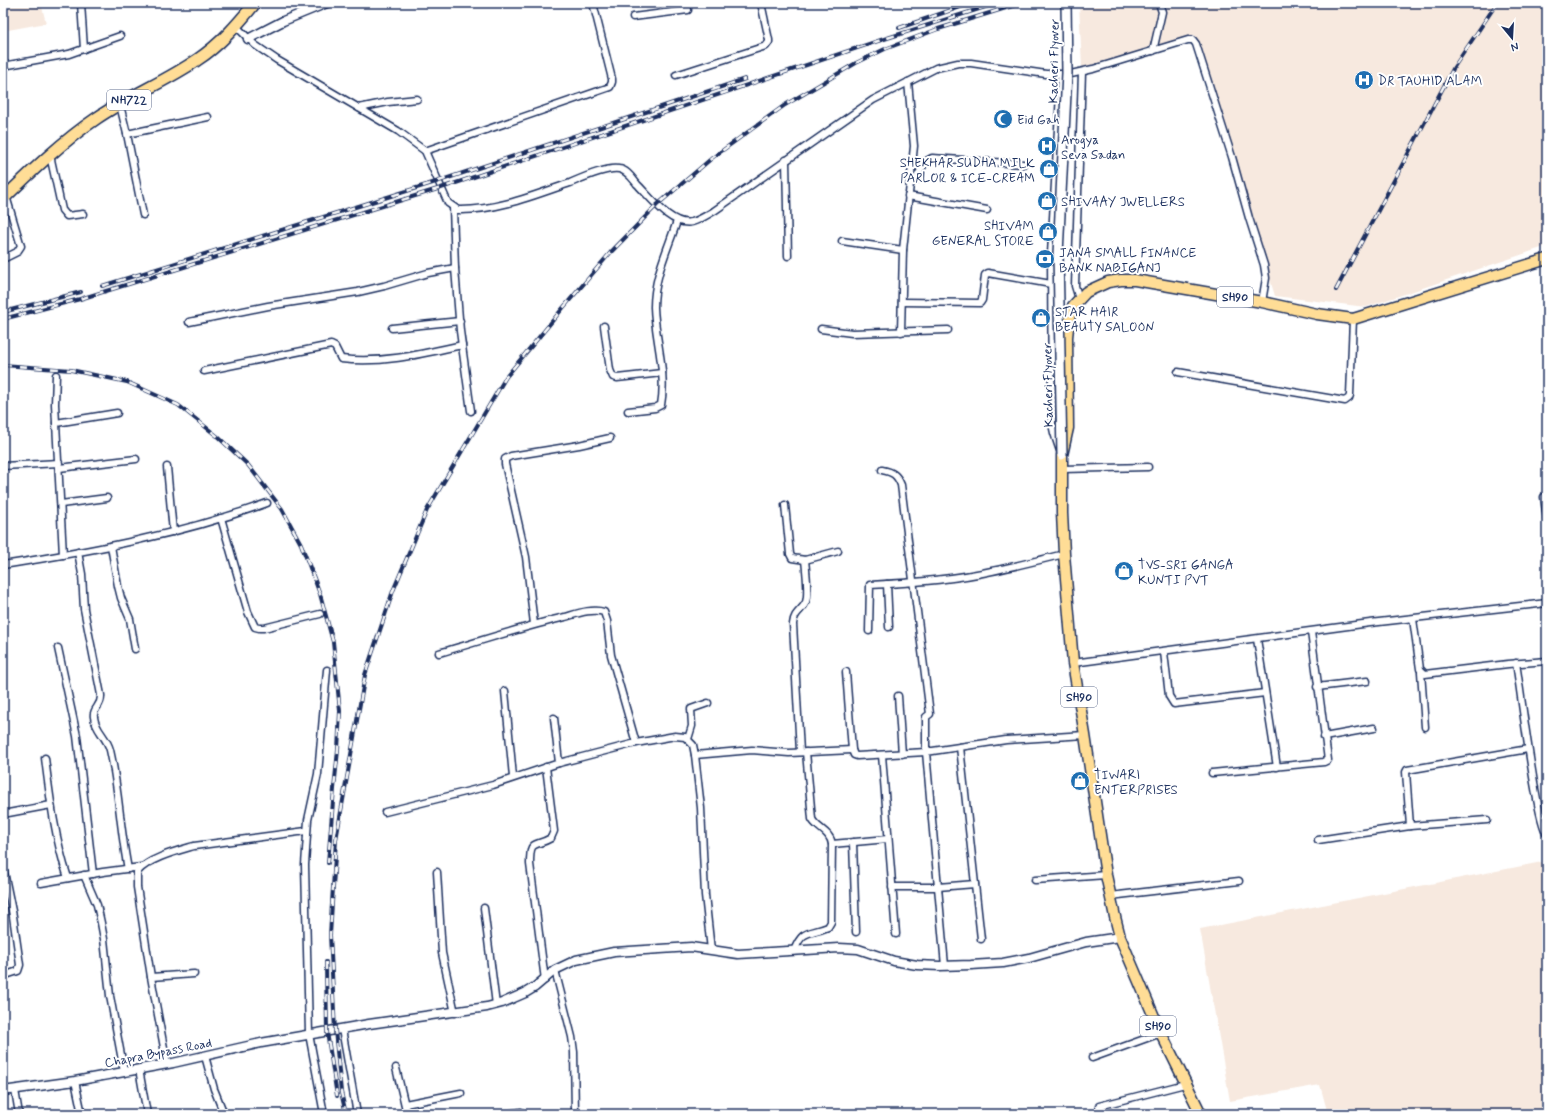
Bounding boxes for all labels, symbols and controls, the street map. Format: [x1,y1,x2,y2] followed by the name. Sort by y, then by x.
[1045,18,1064,104] street label: Kacheri Flyover
[1492,18,1532,58] north arrow
[1509,39,1520,54] text: N
[1353,69,1375,91] hospital icon: DR TAUHID ALAM
[1378,73,1482,90] place label: DR TAUHID ALAM
[107,90,151,110] road number: NH722
[992,108,1014,130] mosque icon: Eid Gah
[1017,112,1060,129] place label: Eid Gah
[1061,132,1125,164] place label: Arogya Seva Sadan
[1036,135,1058,157] hospital icon: Arogya Seva Sadan
[900,155,1035,187] place label: SHEKHAR SUDHA MILK PARLOR & ICE-CREAM
[1038,158,1060,180] shop icon: SHEKHAR SUDHA MILK PARLOR & ICE-CREAM
[1036,190,1058,212] shop icon: SHIVAAY JWELLERS
[1061,194,1185,211] place label: SHIVAAY JWELLERS
[932,218,1034,250] place label: SHIVAM GENERAL STORE
[1037,221,1059,243] shop icon: SHIVAM GENERAL STORE
[1059,245,1197,277] place label: JANA SMALL FINANCE BANK NABIGANJ
[1034,248,1056,270] bank icon: JANA SMALL FINANCE BANK NABIGANJ
[1217,287,1253,307] road number: SH90
[1055,304,1154,336] place label: STAR HAIR BEAUTY SALOON
[1030,307,1052,329] shop icon: STAR HAIR BEAUTY SALOON
[1039,342,1058,427] street label: Kacheri Flyover
[1138,557,1234,589] place label: TVS-SRI GANGA KUNTI PVT
[1113,560,1135,582] shop icon: TVS-SRI GANGA KUNTI PVT
[1061,687,1097,707] road number: SH90
[1094,767,1178,799] place label: TIWARI ENTERPRISES
[1069,770,1091,792] shop icon: TIWARI ENTERPRISES
[1140,1016,1176,1036] road number: SH90
[103,1035,213,1072] street label: Chapra Bypass Road

